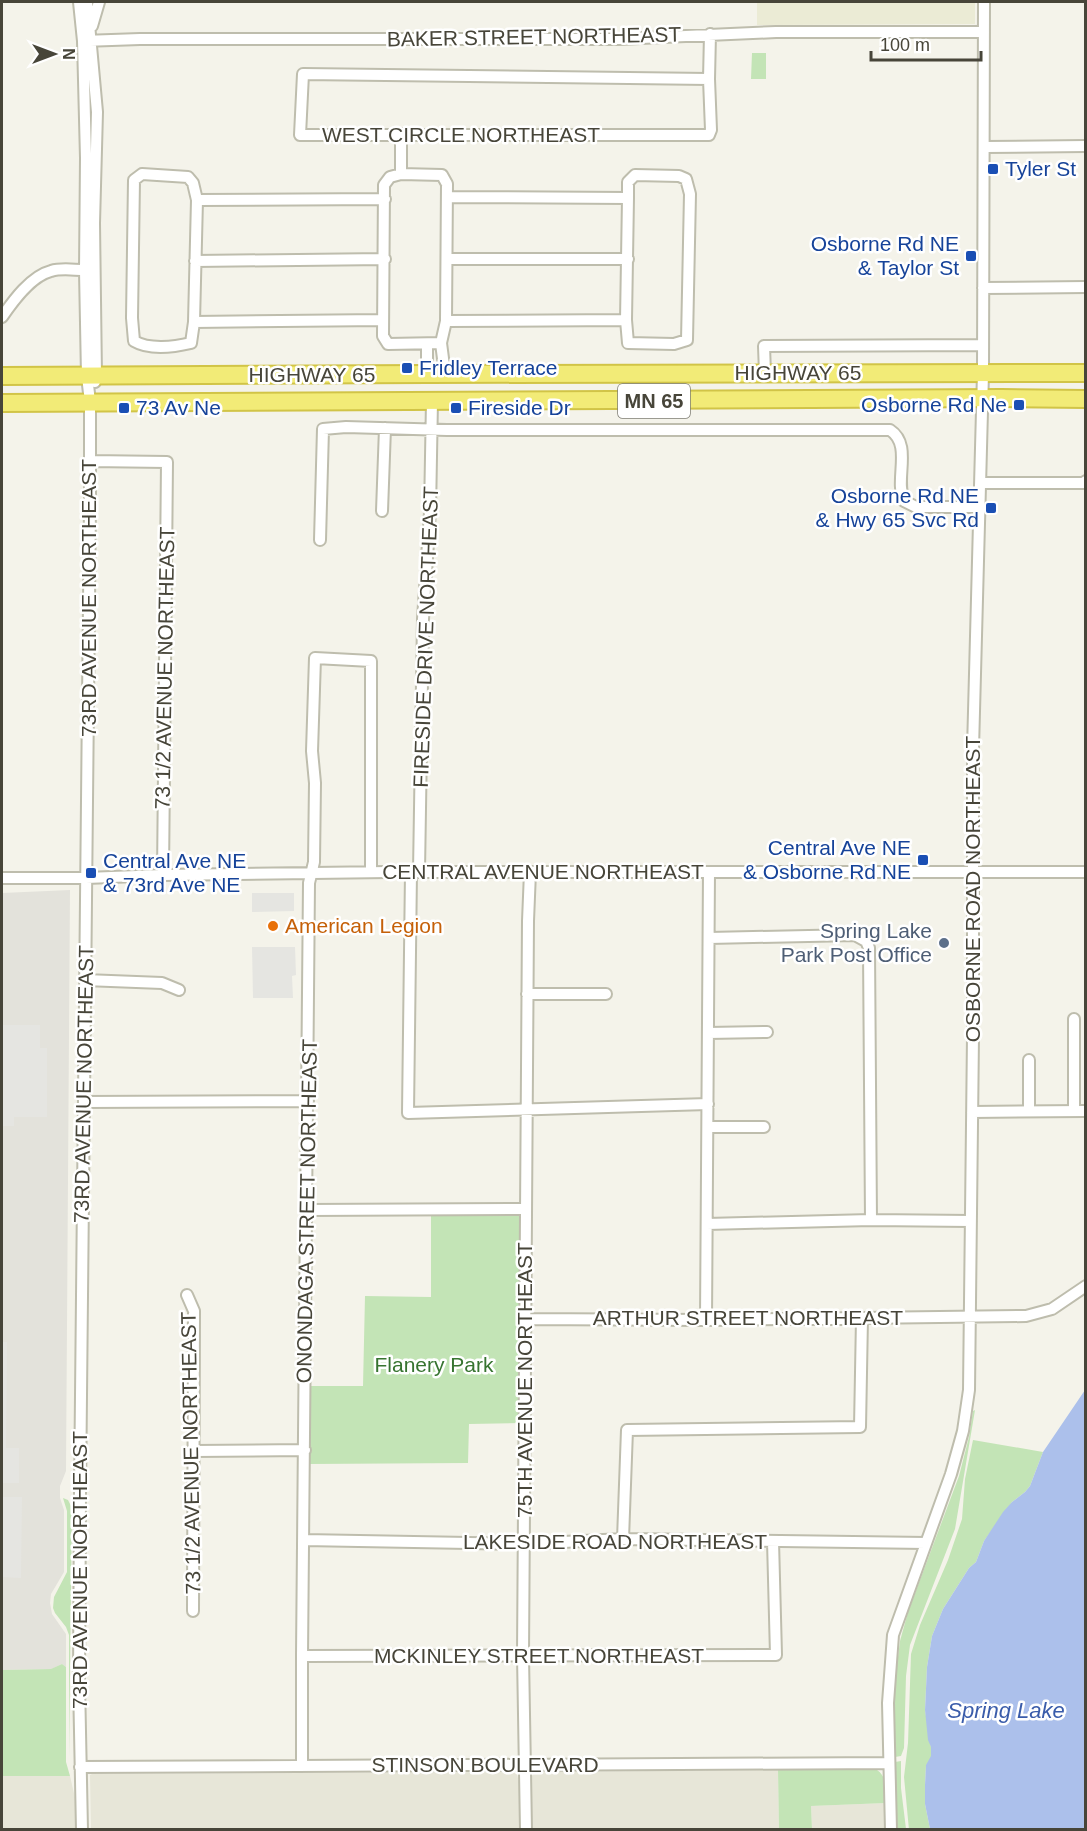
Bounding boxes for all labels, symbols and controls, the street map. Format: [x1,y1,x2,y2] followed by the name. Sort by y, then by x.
[387,22,682,51] street label: BAKER STREET NORTHEAST
[24,24,84,84] north arrow
[871,24,980,62] scale bar
[880,35,930,55] text: 100 m
[60,48,77,60] text: N
[322,123,600,146] street label: WEST CIRCLE NORTHEAST
[1005,157,1076,180] place label: Tyler St
[986,162,1000,176] marker: Tyler St
[811,232,959,279] place label: Osborne Rd NE & Taylor St
[964,249,978,263] marker: Osborne Rd NE & Taylor St
[419,356,558,379] place label: Fridley Terrace
[400,361,414,375] marker: Fridley Terrace
[735,361,861,384] street label: HIGHWAY 65
[249,363,375,386] street label: HIGHWAY 65
[618,384,690,418] road number: MN 65
[861,393,1007,416] place label: Osborne Rd Ne
[136,396,221,419] place label: 73 Av Ne
[468,396,571,419] place label: Fireside Dr
[1012,398,1026,412] marker: Osborne Rd Ne
[117,401,131,415] marker: 73 Av Ne
[449,401,463,415] marker: Fireside Dr
[77,459,100,737] street label: 73RD AVENUE NORTHEAST
[816,484,979,531] place label: Osborne Rd NE & Hwy 65 Svc Rd
[409,486,442,788] street label: FIRESIDE DRIVE NORTHEAST
[984,501,998,515] marker: Osborne Rd NE & Hwy 65 Svc Rd
[151,526,178,810] street label: 73 1/2 AVENUE NORTHEAST
[961,736,984,1042] street label: OSBORNE ROAD NORTHEAST
[743,836,911,883] place label: Central Ave NE & Osborne Rd NE
[103,849,246,896] place label: Central Ave NE & 73rd Ave NE
[916,853,930,867] marker: Central Ave NE & Osborne Rd NE
[382,860,704,883] street label: CENTRAL AVENUE NORTHEAST
[84,866,98,880] marker: Central Ave NE & 73rd Ave NE
[285,914,443,937] place label: American Legion
[266,919,280,933] marker: American Legion
[781,919,932,966] place label: Spring Lake Park Post Office
[937,936,951,950] marker: Spring Lake Park Post Office
[70,945,97,1223] street label: 73RD AVENUE NORTHEAST
[292,1038,321,1383] street label: ONONDAGA STREET NORTHEAST
[513,1242,536,1518] street label: 75TH AVENUE NORTHEAST
[593,1306,903,1329] street label: ARTHUR STREET NORTHEAST
[177,1311,204,1595] street label: 73 1/2 AVENUE NORTHEAST
[374,1353,494,1376] park label: Flanery Park
[68,1431,91,1709] street label: 73RD AVENUE NORTHEAST
[463,1530,767,1553] street label: LAKESIDE ROAD NORTHEAST
[374,1644,704,1667] street label: MCKINLEY STREET NORTHEAST
[947,1698,1065,1723] water label: Spring Lake
[371,1753,599,1776] street label: STINSON BOULEVARD

